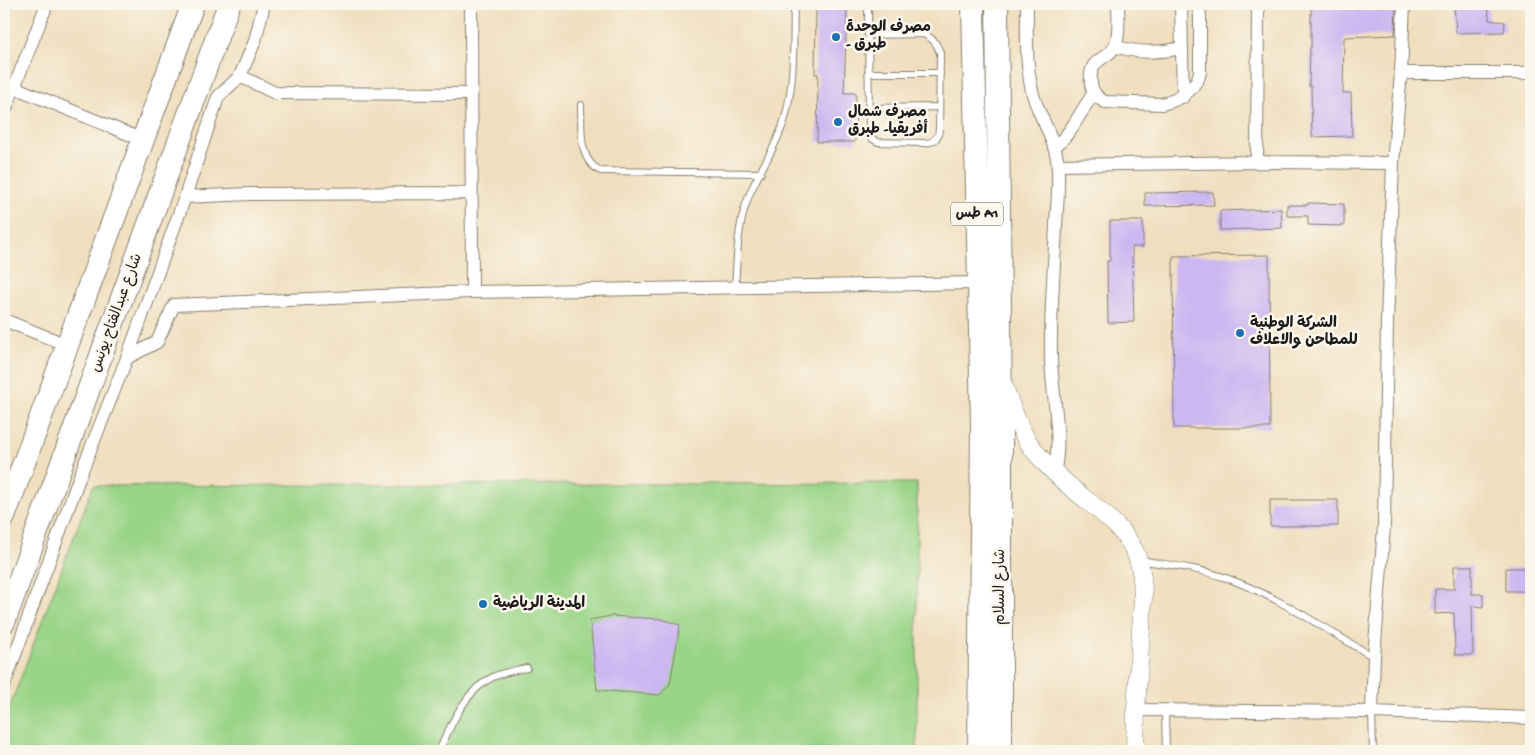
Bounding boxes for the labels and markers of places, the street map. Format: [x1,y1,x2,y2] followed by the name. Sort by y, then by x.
[846,18,931,54] place label: مصرف الوحدة - طبرق
[830,31,842,43] marker: مصرف الوحدة - طبرق
[848,103,928,139] place label: مصرف شمال أفريقيا- طبرق
[832,116,844,128] marker: مصرف شمال أفريقيا- طبرق
[1250,314,1358,350] place label: الشركة الوطنية للمطاحن والاعلاف
[1234,327,1246,339] marker: الشركة الوطنية للمطاحن والاعلاف
[493,594,585,613] place label: المدينة الرياضية
[477,598,489,610] marker: المدينة الرياضية

